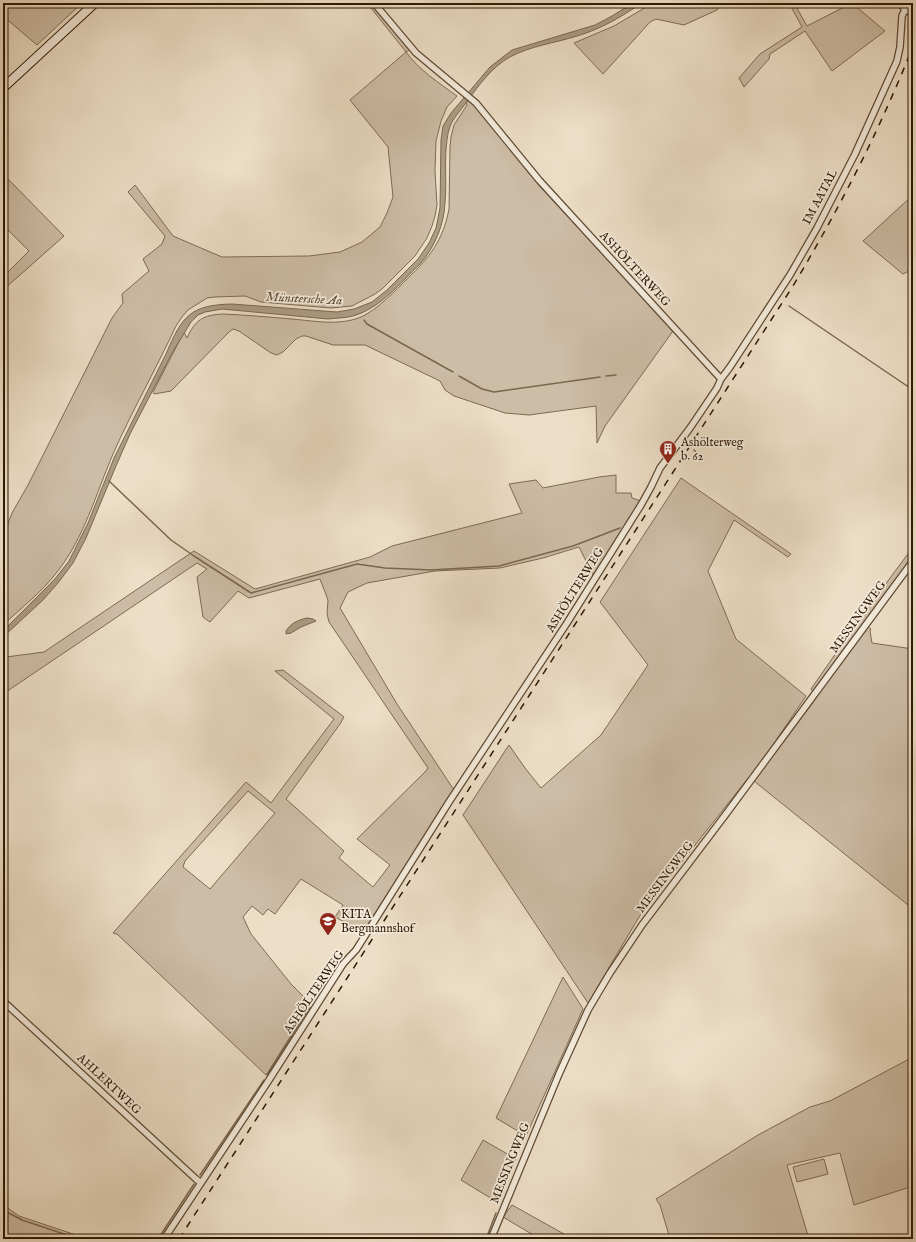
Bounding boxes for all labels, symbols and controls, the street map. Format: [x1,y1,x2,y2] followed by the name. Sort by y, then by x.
[799,167,841,227] street label: IM AATAL
[596,227,675,310] street label: ASHÖLTERWEG
[265,289,343,310] water label: Münstersche Aa
[680,435,744,464] place label: Ashölterweg b. 62
[658,439,678,464] building icon: Ashölterweg b. 62
[541,544,607,636] street label: ASHÖLTERWEG
[827,577,890,656] street label: MESSINGWEG
[633,838,697,916] street label: MESSINGWEG
[341,907,417,936] place label: KITA Bergmannshof
[318,911,338,936] school or university icon: KITA Bergmannshof
[279,947,348,1037] street label: ASHÖLTERWEG
[73,1050,145,1118] street label: AHLERTWEG
[487,1120,533,1206] street label: MESSINGWEG

